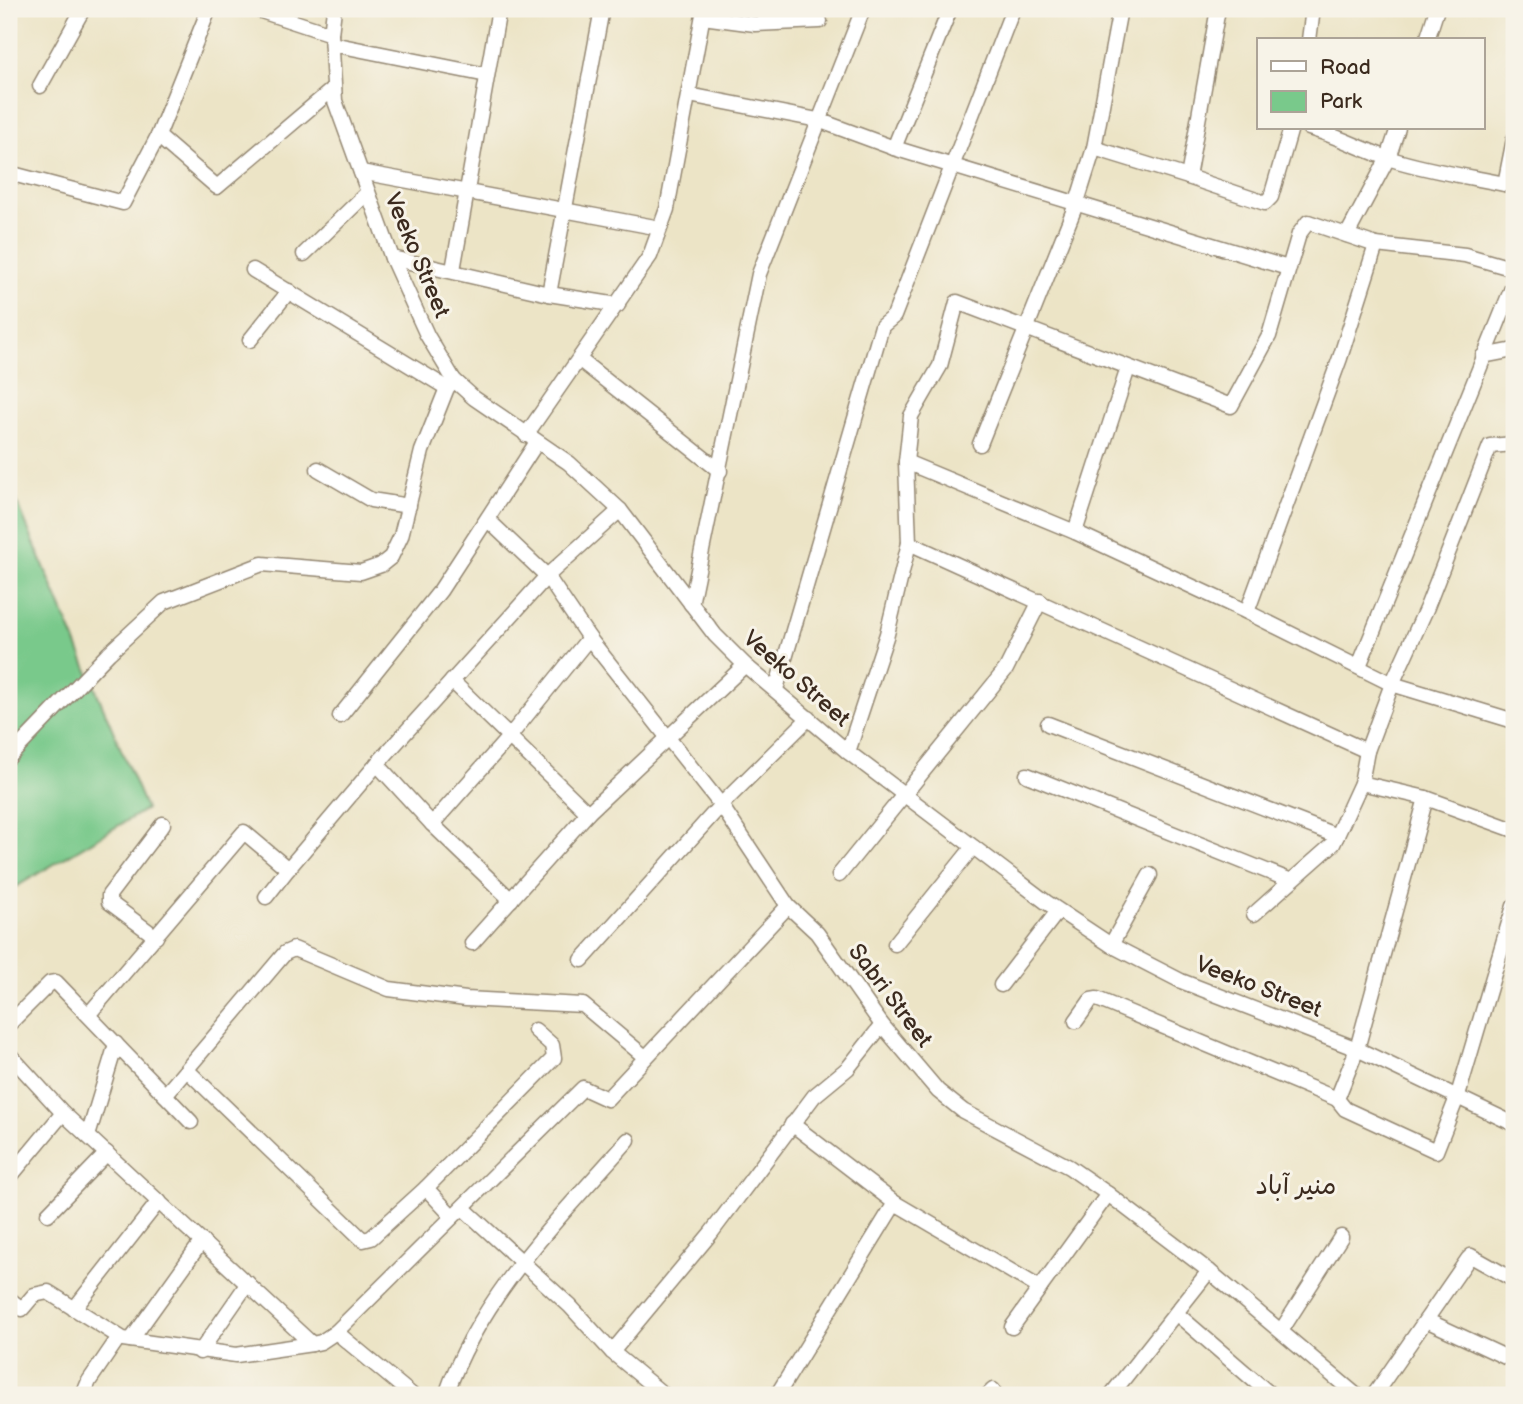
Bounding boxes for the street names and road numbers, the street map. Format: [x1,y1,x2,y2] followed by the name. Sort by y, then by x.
[378,189,456,322] street label: Veeko Street
[737,625,856,733] street label: Veeko Street
[842,938,938,1053] street label: Sabri Street
[1192,950,1326,1024] street label: Veeko Street

